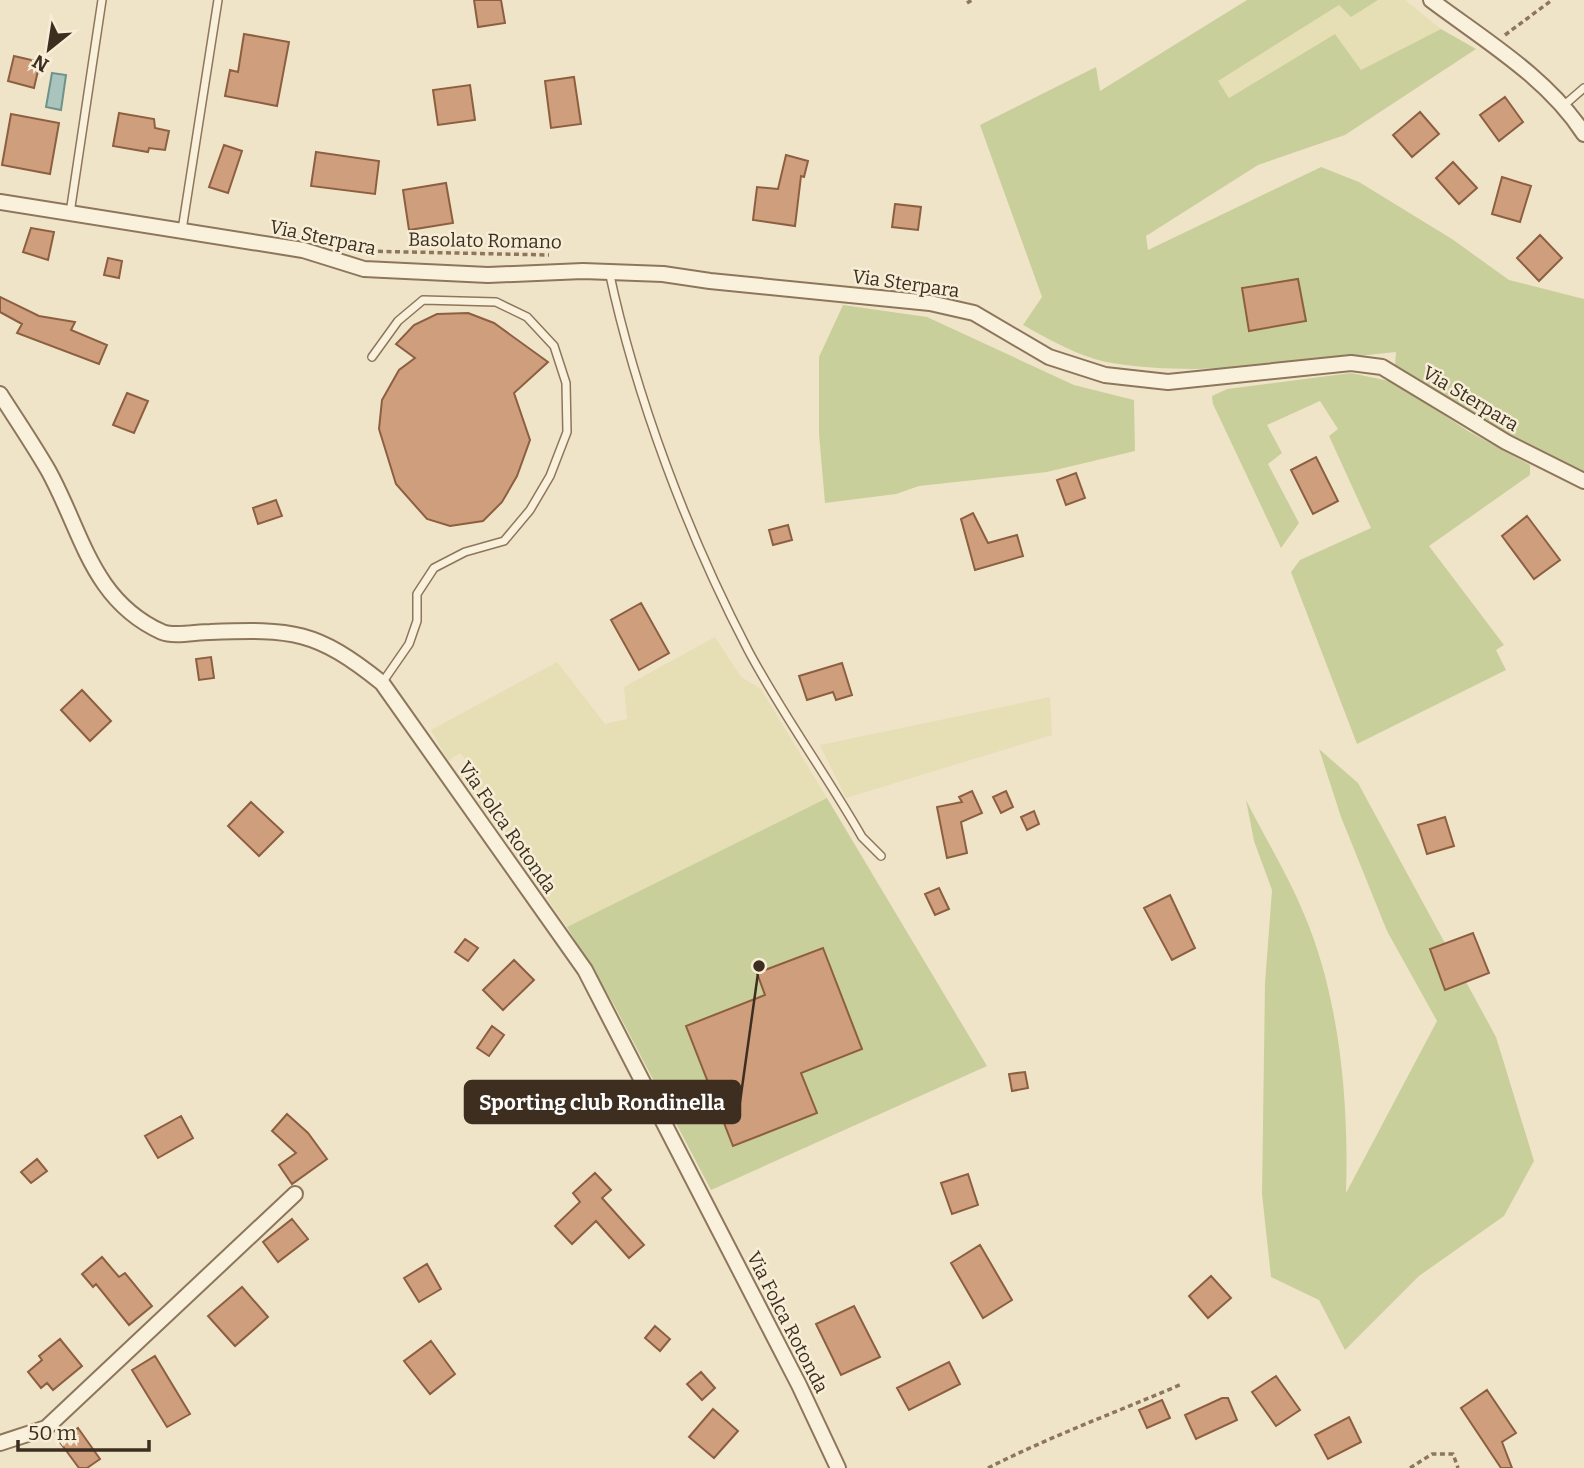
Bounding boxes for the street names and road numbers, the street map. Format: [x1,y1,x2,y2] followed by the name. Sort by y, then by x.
[268,215,379,260] street label: Via Sterpara
[408,228,562,253] street label: Basolato Romano
[851,265,962,302] street label: Via Sterpara
[1418,361,1524,436] street label: Via Sterpara
[454,757,562,898] street label: Via Folca Rotonda
[742,1248,833,1397] street label: Via Folca Rotonda

